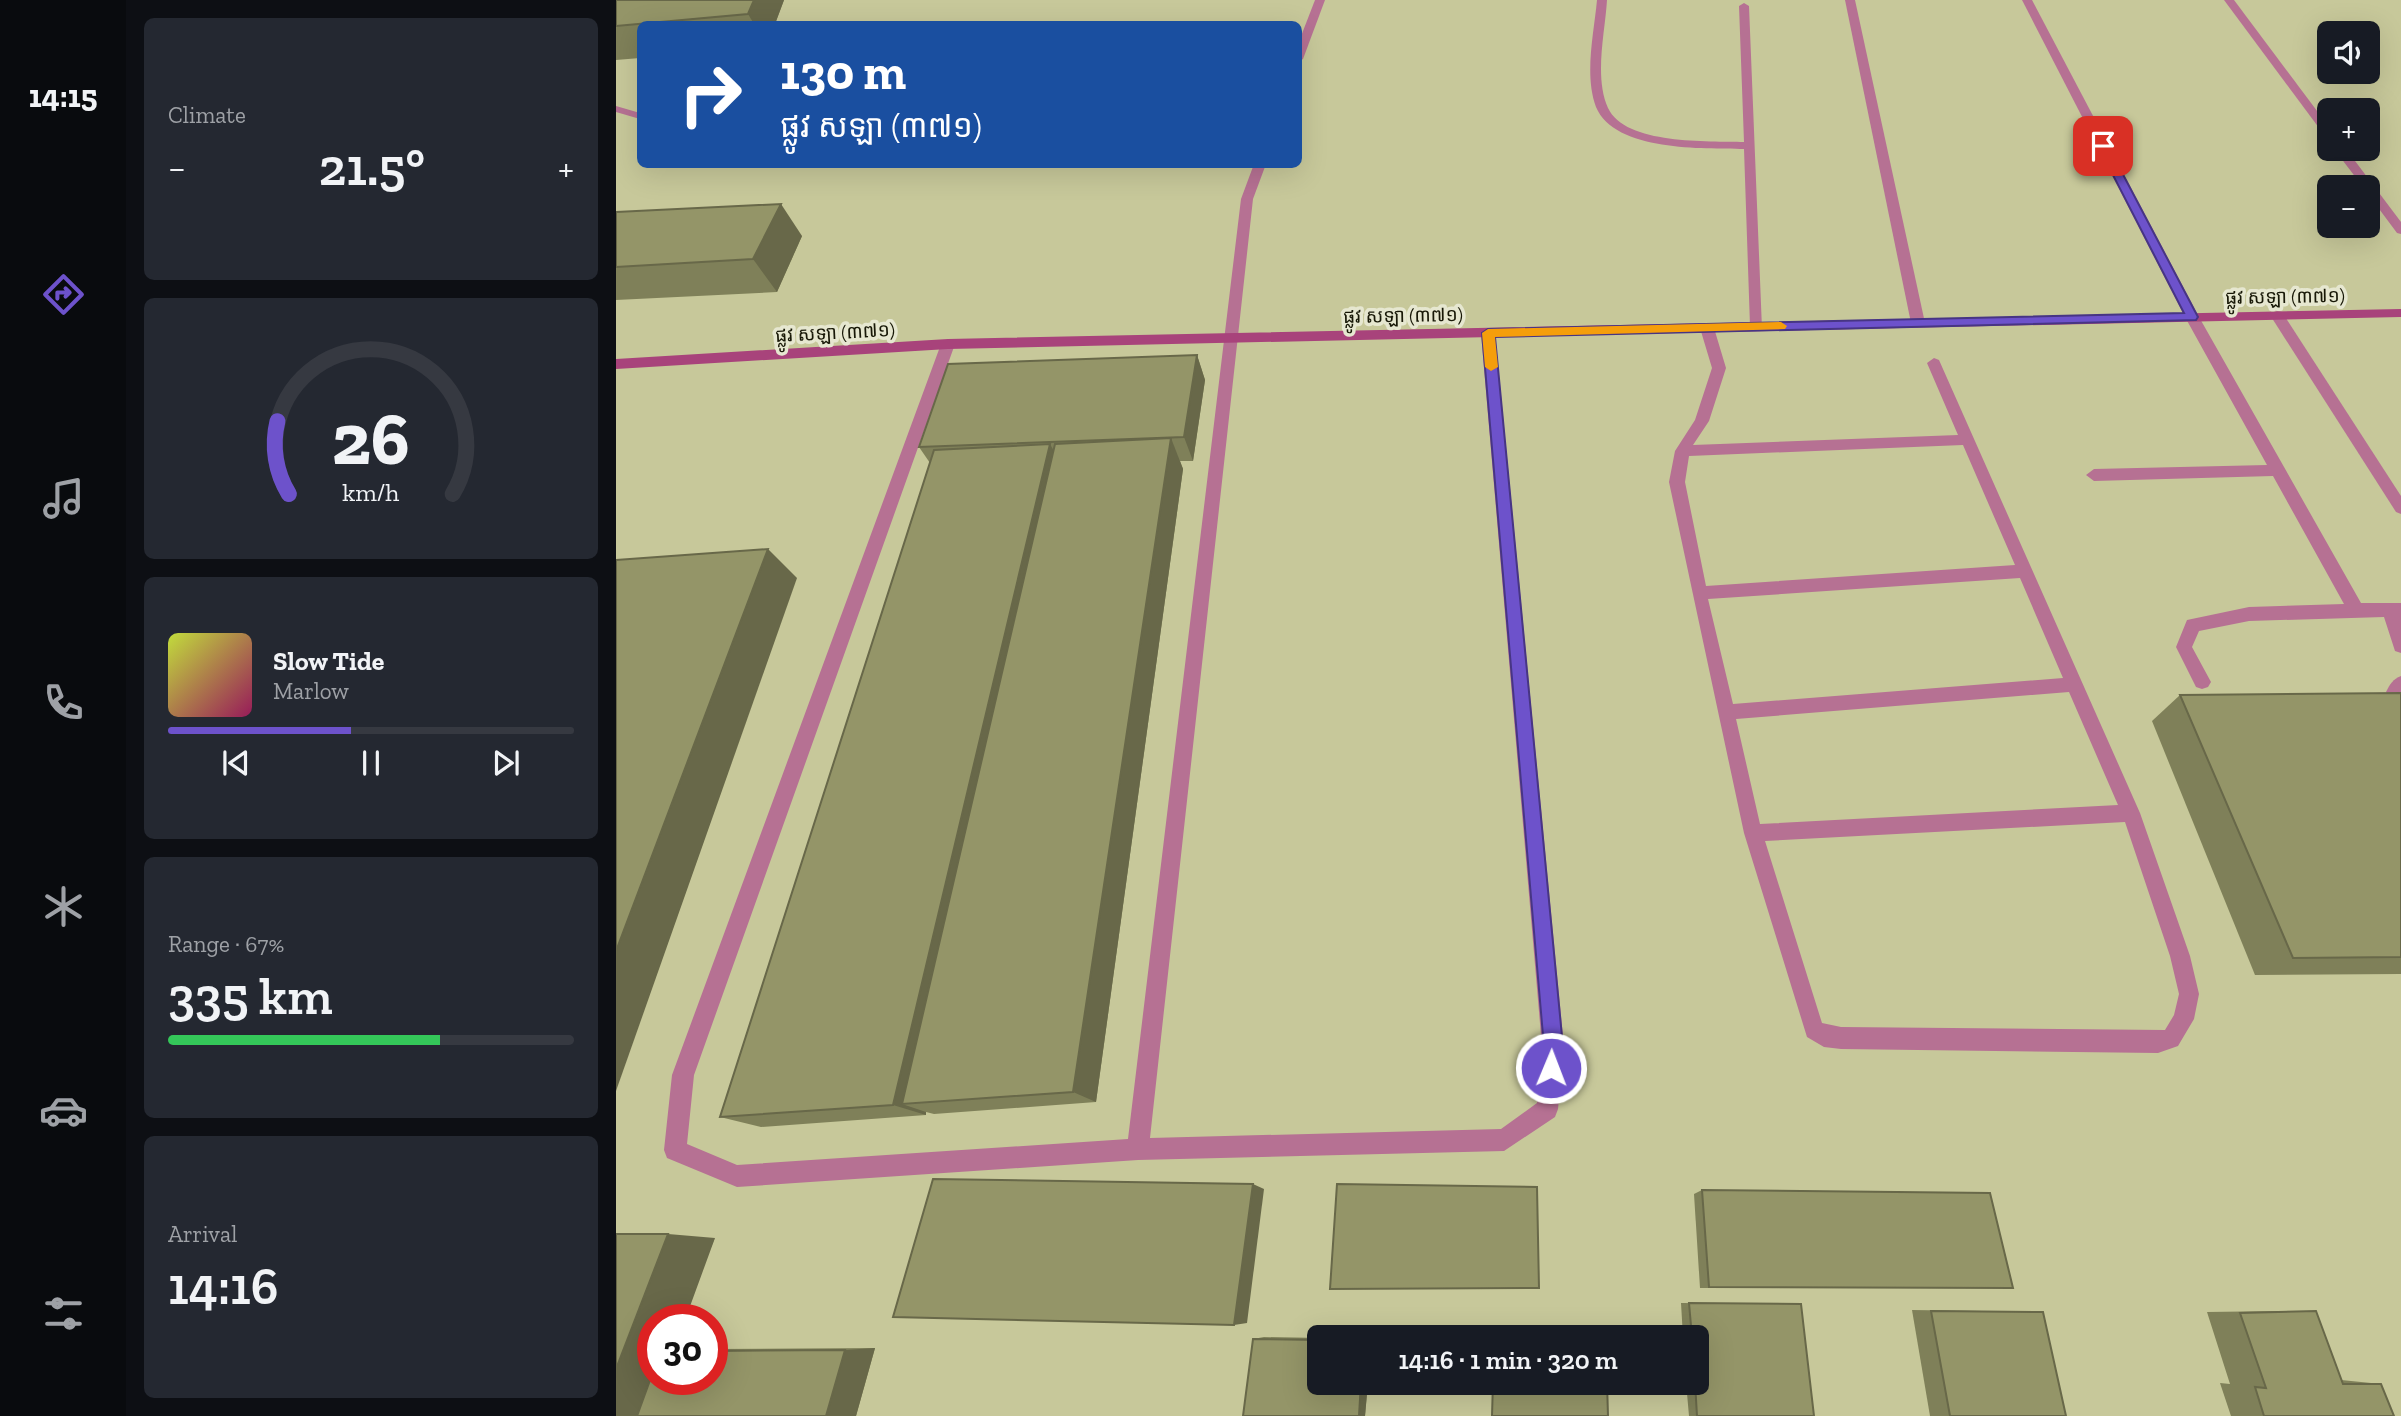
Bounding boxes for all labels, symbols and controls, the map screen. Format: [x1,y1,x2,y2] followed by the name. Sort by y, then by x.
[2317,21,2380,238] map controls
[2317,21,2380,84] button: sound
[780,43,906,102] text: 130 m
[665,49,756,140] icon: right
[29,77,97,115] text: 14:15
[2317,98,2380,161] button: +
[168,101,246,129] text: Climate
[780,107,982,145] text: ផ្លូវ សឡា (៣៧១)
[2073,116,2133,176] pin
[2084,127,2122,165] icon: arrive
[319,136,425,198] text: 21.5°
[168,145,186,191] text: −
[558,145,574,191] text: +
[2317,175,2380,238] button: −
[39,270,88,319] icon: directions
[2225,284,2345,315] street label: ផ្លូវ សឡា (៣៧១)
[1343,303,1463,334] street label: ផ្លូវ សឡា (៣៧១)
[775,318,896,353] street label: ផ្លូវ សឡា (៣៧១)
[332,396,410,484] text: 26
[39,474,88,523] icon: music
[342,477,400,507] text: km/h
[273,645,384,677] text: Slow Tide
[273,677,349,705] text: Marlow
[39,678,88,727] icon: phone
[217,744,255,782] icon: previous
[352,744,390,782] icon: pause
[487,744,525,782] icon: next
[39,882,88,931] icon: climate
[168,930,284,958] text: Range · 67%
[168,965,332,1027] text: 335 km
[1514,1031,1588,1105] position arrow
[39,1086,88,1135] icon: car
[168,1220,237,1248] text: Arrival
[168,1255,279,1317] text: 14:16
[39,1289,88,1338] icon: filters
[637,1304,728,1395] speed limit sign: 30
[1398,1344,1618,1376] text: 14:16 · 1 min · 320 m

